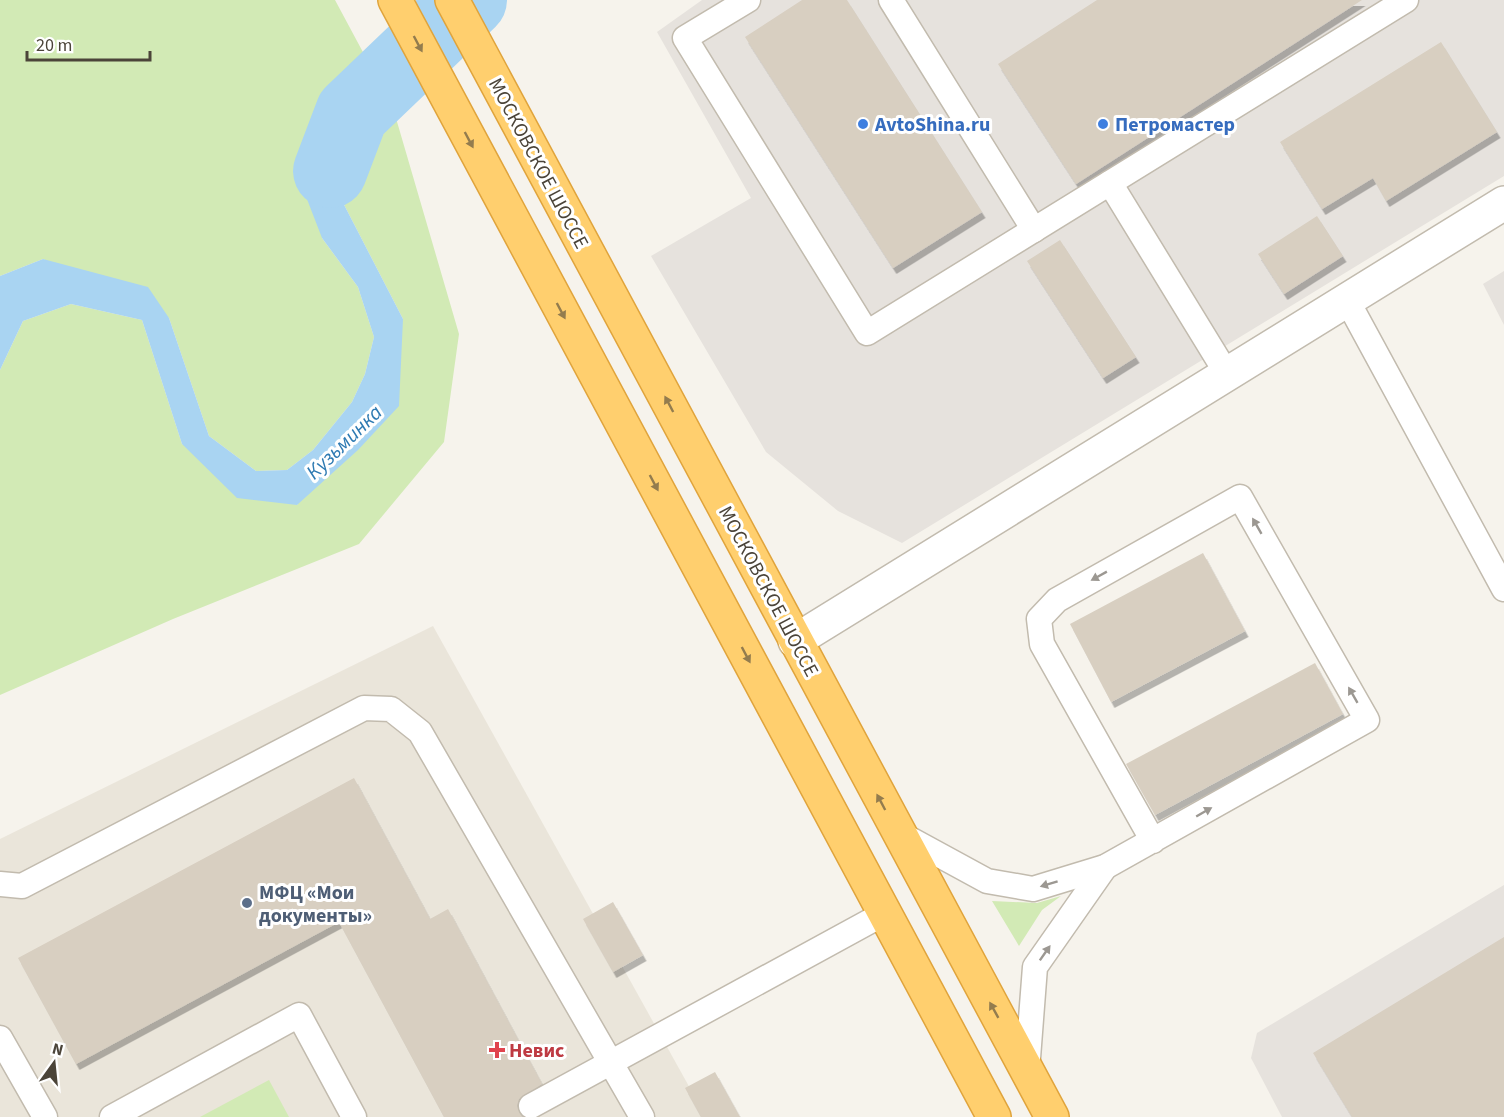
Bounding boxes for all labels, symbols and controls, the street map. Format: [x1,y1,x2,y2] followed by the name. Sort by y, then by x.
[27,24,150,62] scale bar
[36,33,72,58] text: 20 m
[413,36,423,53] one-way arrow
[481,73,595,254] street label: МОСКОВСКОЕ ШОССЕ
[874,111,990,139] place label: AvtoShina.ru
[1115,111,1235,139] place label: Петромастер
[856,117,870,131] marker: AvtoShina.ru
[1096,117,1110,131] marker: Петромастер
[464,131,474,148] one-way arrow
[556,303,566,320] one-way arrow
[664,395,674,413] one-way arrow
[299,398,389,486] water label: Кузьминка
[649,475,659,492] one-way arrow
[711,501,825,682] street label: МОСКОВСКОЕ ШОССЕ
[1251,518,1262,534] one-way arrow
[1090,571,1107,581] one-way arrow
[741,646,751,663] one-way arrow
[1348,686,1358,703] one-way arrow
[876,793,886,810] one-way arrow
[1196,807,1212,818] one-way arrow
[259,879,372,930] place label: МФЦ «Мои документы»
[1040,880,1058,889] one-way arrow
[240,896,254,910] marker: МФЦ «Мои документы»
[1039,945,1051,961] one-way arrow
[989,1001,999,1018] one-way arrow
[24,1033,84,1093] north arrow
[50,1037,66,1061] text: N
[509,1037,564,1065] place label: Невис
[490,1043,504,1057] marker: Невис

